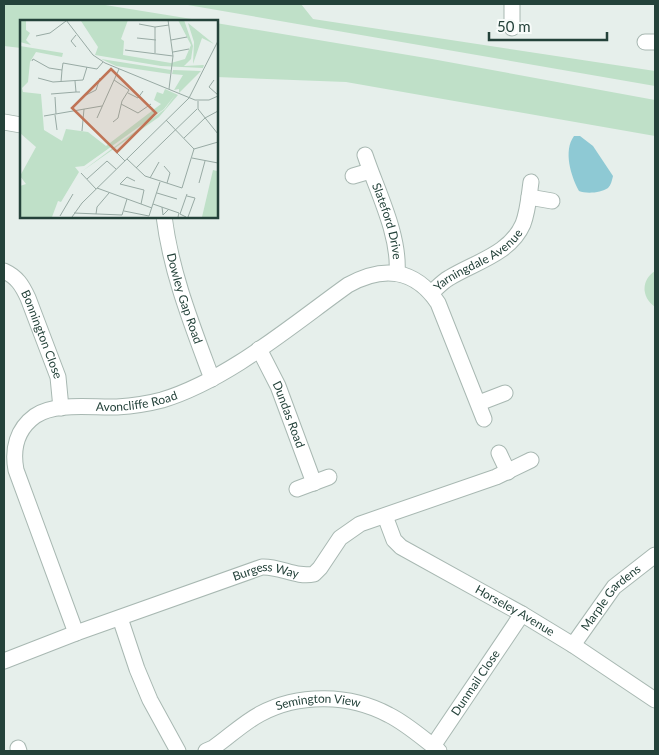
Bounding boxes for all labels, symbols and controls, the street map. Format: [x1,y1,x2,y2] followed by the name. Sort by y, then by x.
[489,10,606,42] scale bar
[497,17,531,35] text: 50 m
[20,20,218,218] inset map
[369,181,405,260] street label: Slateford Drive
[430,226,525,294] street label: Yarningdale Avenue
[164,251,206,346] street label: Dowley Gap Road
[18,287,66,381] street label: Bonnington Close
[270,378,308,450] street label: Dundas Road
[96,387,179,414] street label: Avoncliffe Road
[230,559,301,584] street label: Burgess Way
[577,561,644,634] street label: Marple Gardens
[473,582,558,639] street label: Horseley Avenue
[448,647,503,718] street label: Dunmail Close
[273,691,363,713] street label: Semington View

